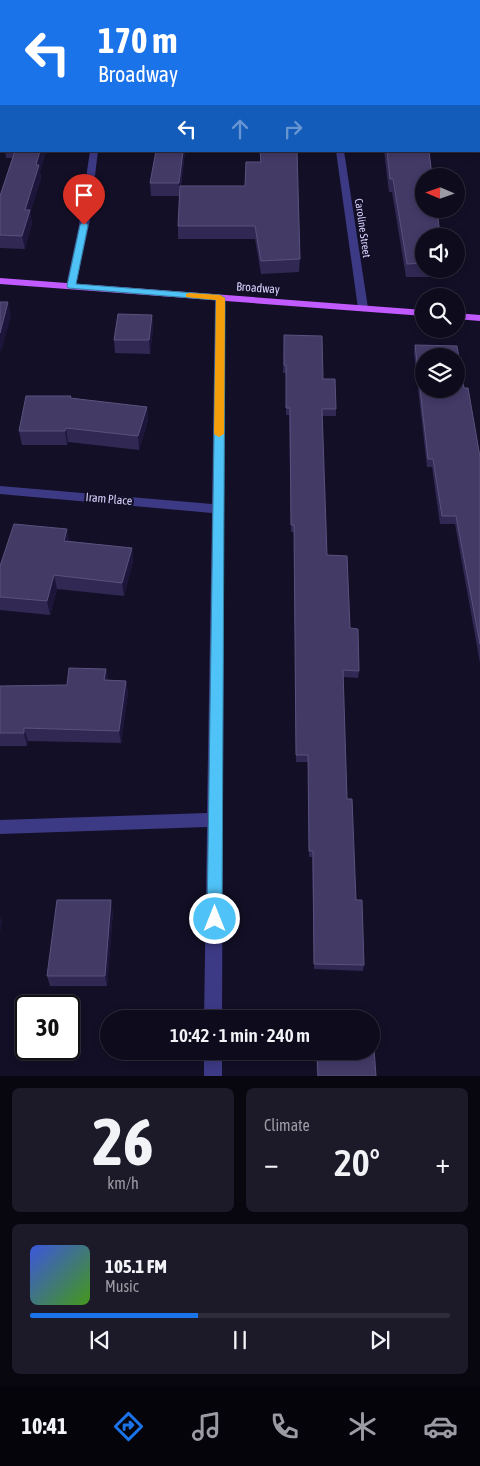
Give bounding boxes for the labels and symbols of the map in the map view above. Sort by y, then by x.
north arrow [415,168,465,218]
pin [63,174,105,225]
street label: Caroline Street [353,198,373,258]
street label: Broadway [236,279,280,297]
street label: Iram Place [85,490,133,508]
position arrow [188,892,240,944]
speed limit sign: 30 [15,995,80,1060]

